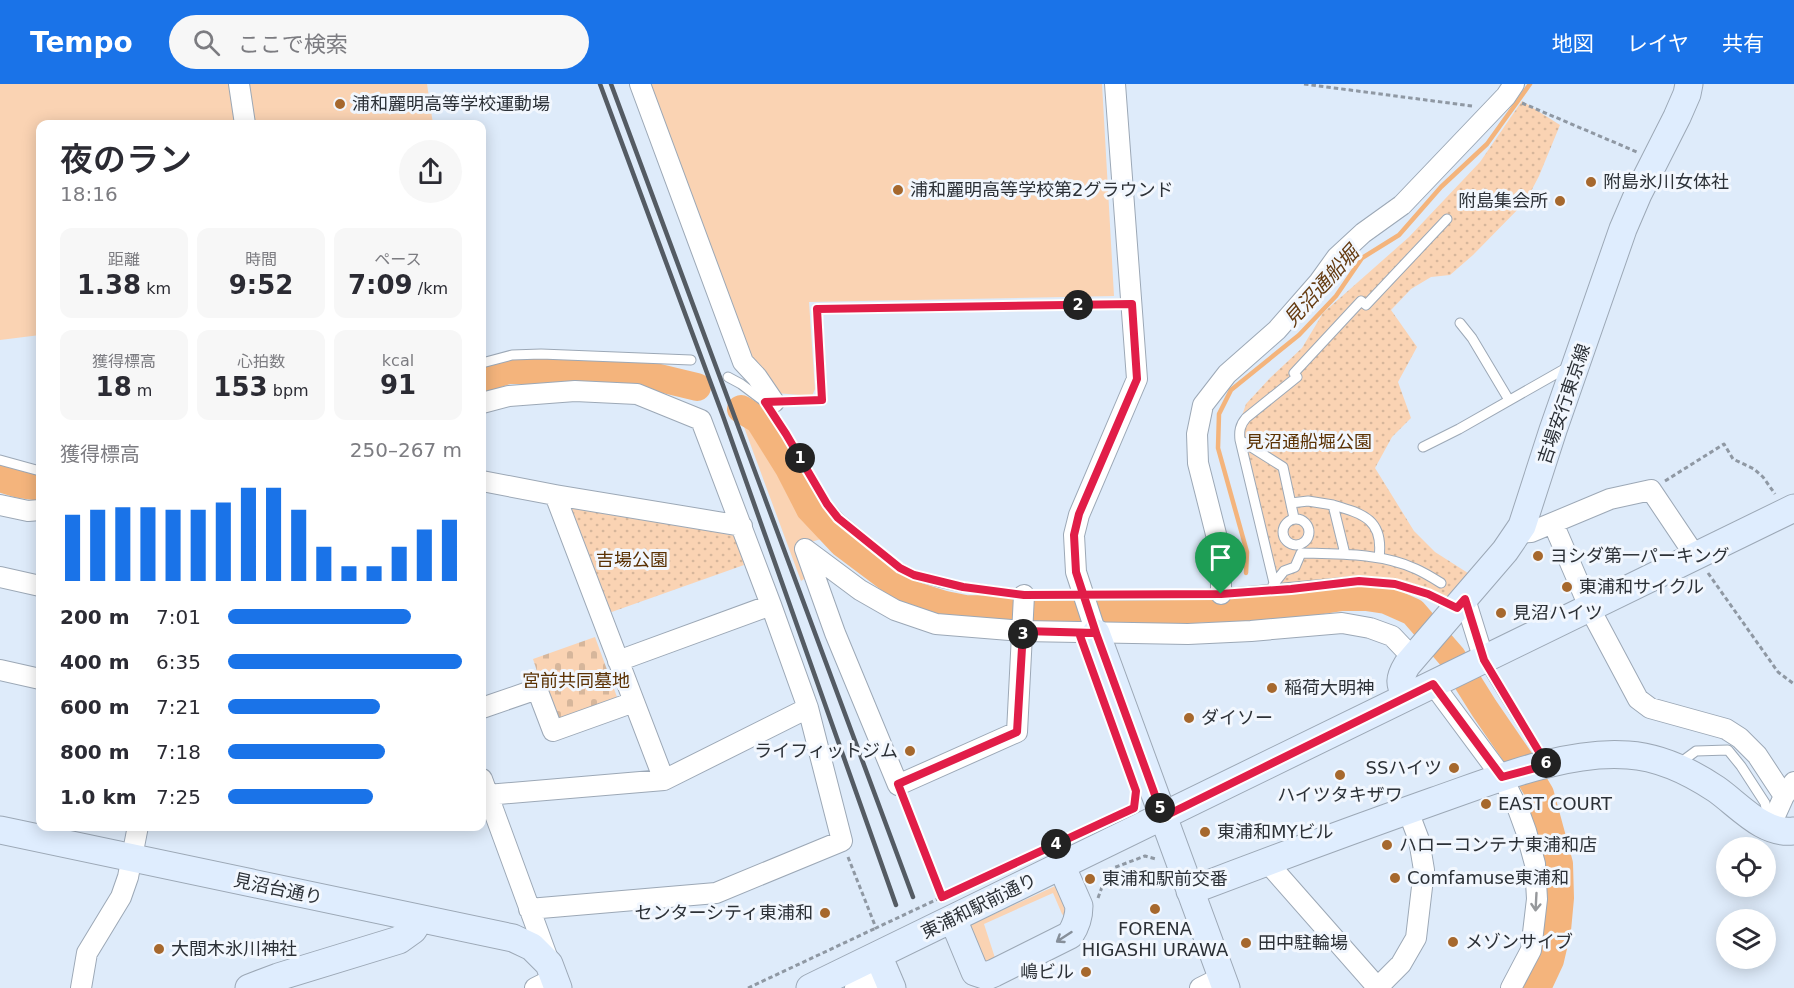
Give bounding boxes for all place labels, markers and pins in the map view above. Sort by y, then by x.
place label: 浦和麗明高等学校運動場 [352,93,550,114]
marker: 浦和麗明高等学校運動場 [333,97,347,111]
place label: 附島氷川女体社 [1603,171,1729,192]
marker: 附島氷川女体社 [1584,175,1598,189]
place label: 浦和麗明高等学校第2グラウンド [910,179,1173,200]
marker: 浦和麗明高等学校第2グラウンド [891,183,905,197]
place label: 附島集会所 [1458,190,1548,211]
marker: 附島集会所 [1553,194,1567,208]
pin: 2 [1063,290,1093,320]
pin: 1 [785,443,815,473]
pin [1195,532,1246,594]
place label: ヨシダ第一パーキング [1550,545,1729,566]
marker: ヨシダ第一パーキング [1531,549,1545,563]
place label: 東浦和サイクル [1579,576,1704,597]
marker: 東浦和サイクル [1560,580,1574,594]
place label: 見沼ハイツ [1513,602,1603,623]
marker: 見沼ハイツ [1494,606,1508,620]
pin: 3 [1008,619,1038,649]
place label: 稲荷大明神 [1284,677,1374,698]
marker: 稲荷大明神 [1265,681,1279,695]
place label: ダイソー [1201,707,1273,728]
marker: ダイソー [1182,711,1196,725]
place label: ライフィットジム [754,740,898,761]
marker: ライフィットジム [903,744,917,758]
pin: 6 [1531,748,1561,778]
place label: SSハイツ [1366,757,1442,778]
marker: SSハイツ [1447,761,1461,775]
marker: ハイツタキザワ [1333,768,1347,782]
place label: ハイツタキザワ [1277,784,1403,805]
pin: 5 [1145,793,1175,823]
place label: EAST COURT [1498,793,1613,814]
marker: EAST COURT [1479,797,1493,811]
place label: 東浦和MYビル [1217,821,1334,842]
marker: 東浦和MYビル [1198,825,1212,839]
pin: 4 [1041,829,1071,859]
place label: ハローコンテナ東浦和店 [1399,834,1597,855]
marker: ハローコンテナ東浦和店 [1380,838,1394,852]
place label: Comfamuse東浦和 [1407,867,1569,888]
place label: 東浦和駅前交番 [1102,868,1228,889]
marker: Comfamuse東浦和 [1388,871,1402,885]
marker: 東浦和駅前交番 [1083,872,1097,886]
place label: センターシティ東浦和 [634,902,813,923]
marker: FORENA HIGASHI URAWA [1148,902,1162,916]
marker: センターシティ東浦和 [818,906,832,920]
place label: FORENA HIGASHI URAWA [1082,918,1229,960]
place label: メゾンサイブ [1465,931,1573,952]
place label: 田中駐輪場 [1258,932,1348,953]
marker: メゾンサイブ [1446,935,1460,949]
marker: 田中駐輪場 [1239,936,1253,950]
place label: 大間木氷川神社 [171,938,297,959]
marker: 大間木氷川神社 [152,942,166,956]
place label: 嶋ビル [1020,961,1074,982]
marker: 嶋ビル [1079,965,1093,979]

